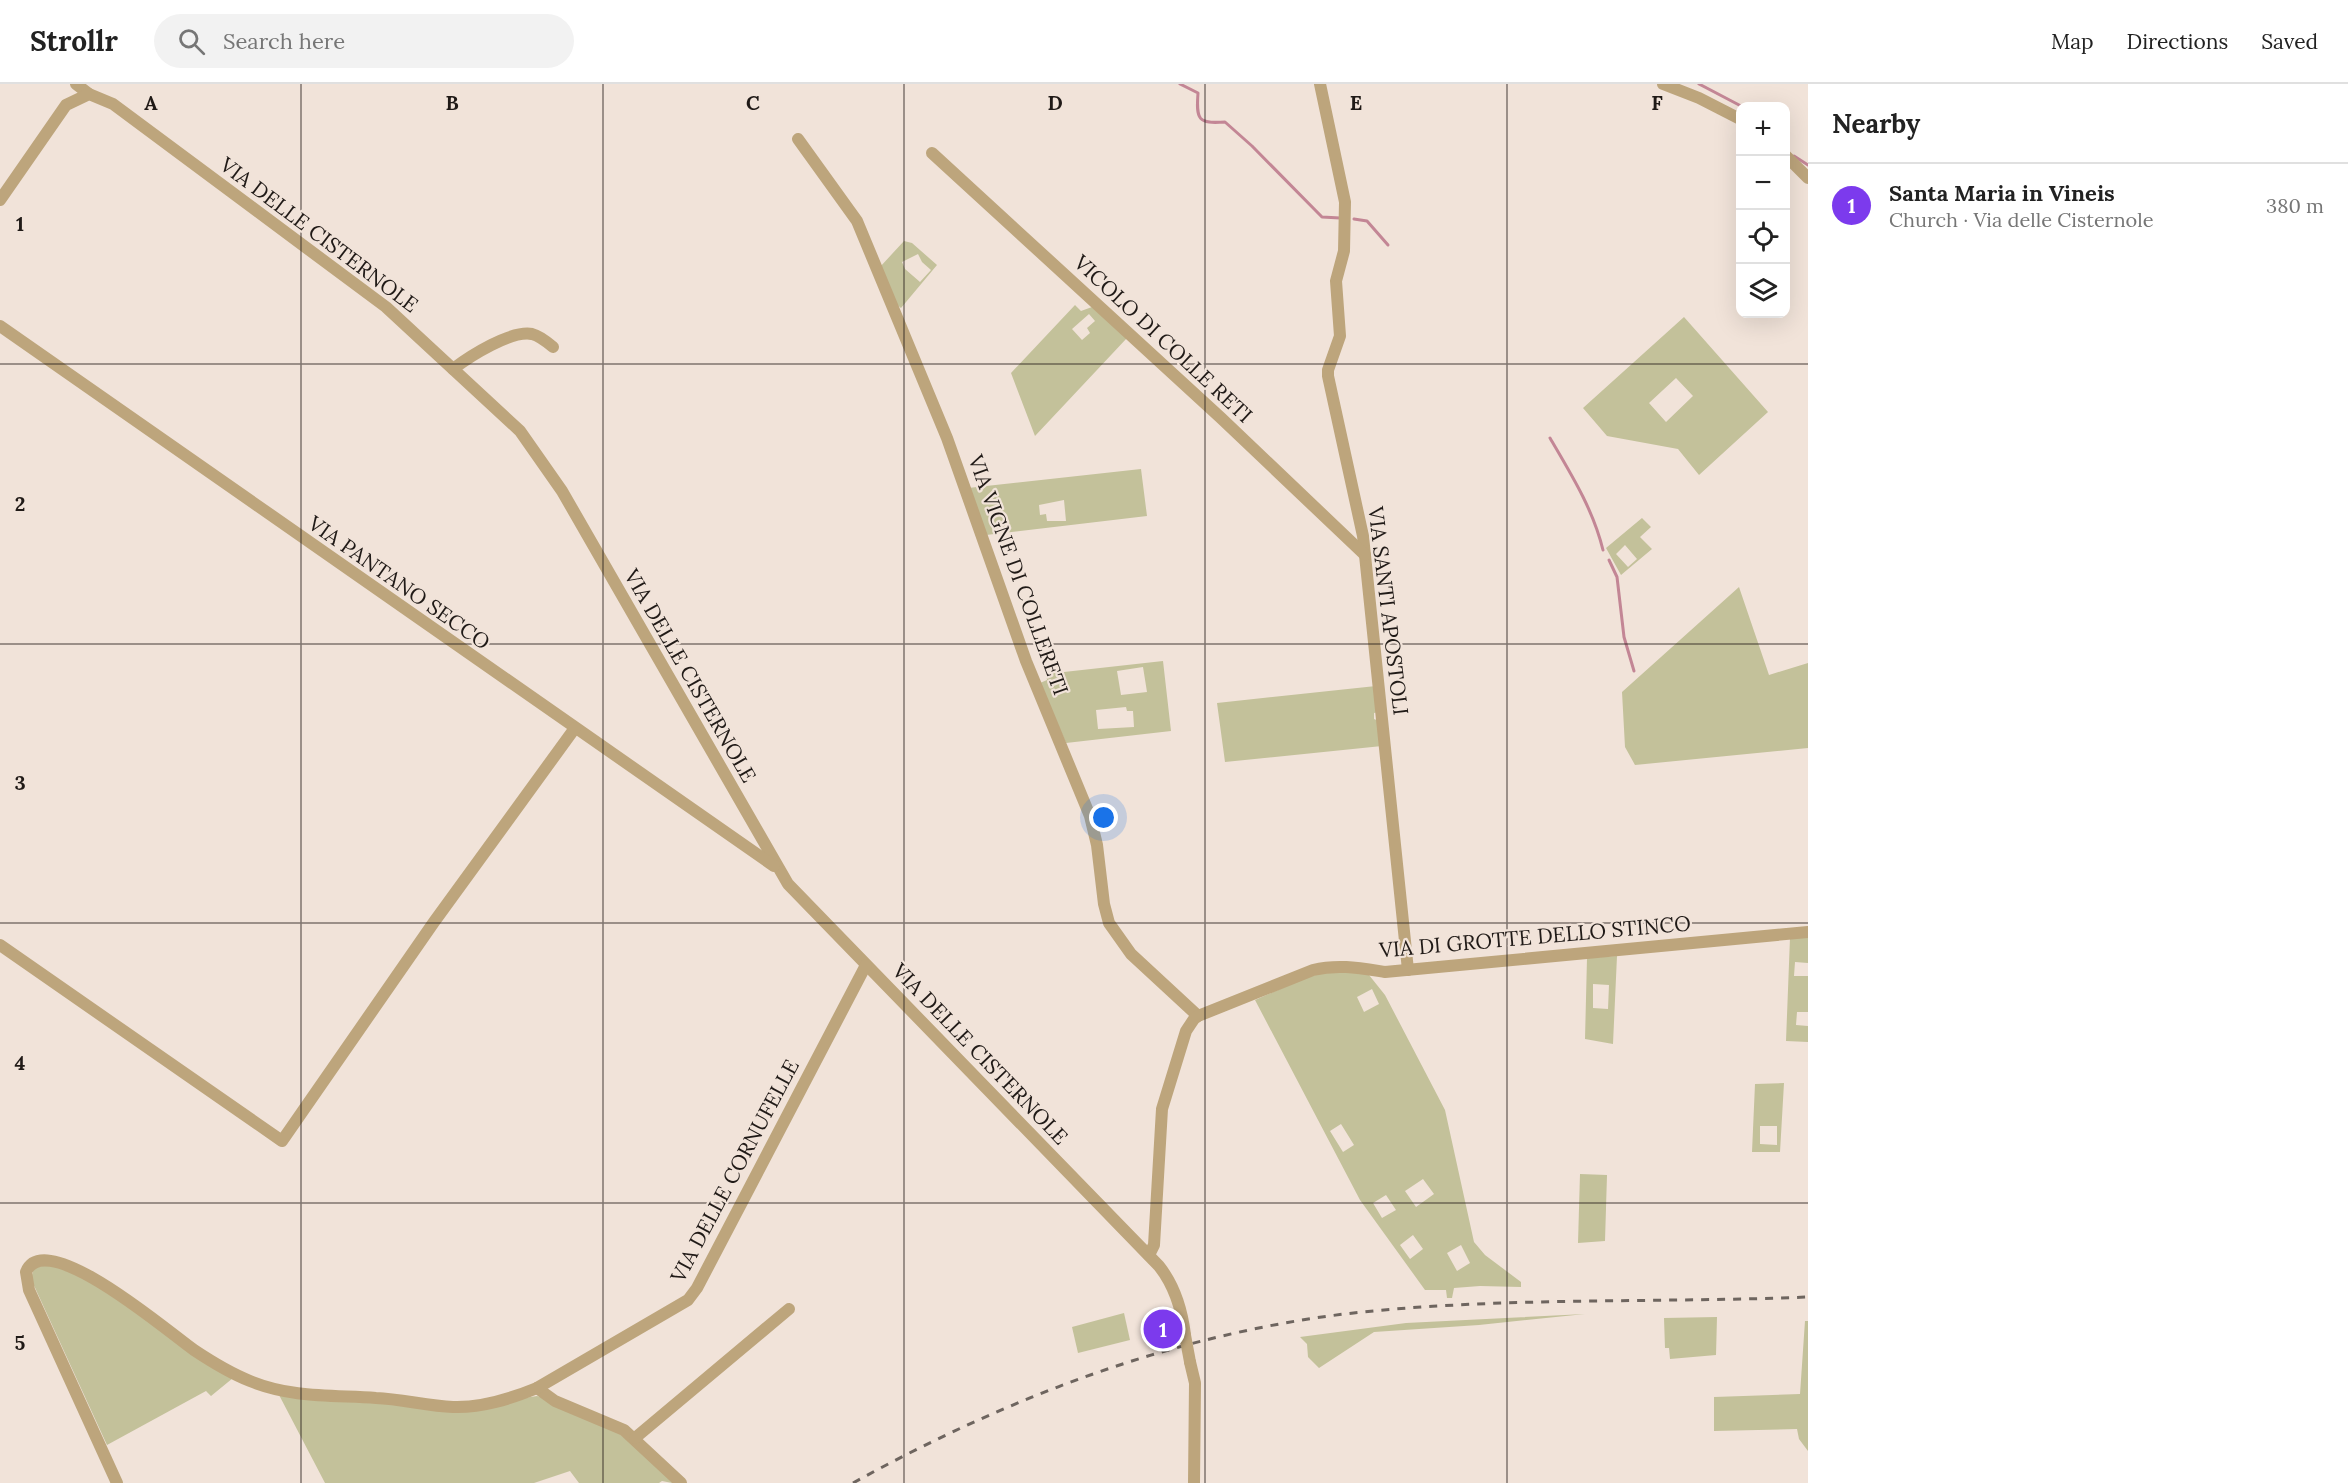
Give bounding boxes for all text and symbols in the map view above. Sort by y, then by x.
search box [154,14,574,68]
text: Strollr [30,23,118,59]
icon: search [175,25,208,58]
text: Search here [223,27,345,55]
text: Map [2051,28,2094,55]
text: Directions [2127,28,2228,55]
text: Saved [2261,28,2318,55]
text: A [144,90,158,115]
text: B [445,90,459,115]
text: C [746,90,760,115]
text: D [1047,90,1063,115]
text: E [1350,90,1362,115]
text: F [1651,90,1663,115]
map controls [1736,102,1790,318]
button: + [1736,102,1790,156]
text: Nearby [1832,107,1920,140]
street label: VIA DELLE CISTERNOLE [214,150,424,318]
button: − [1736,156,1790,210]
text: Santa Maria in Vineis [1889,179,2115,207]
text: 1 [1847,193,1856,218]
text: 380 m [2266,193,2324,218]
text: Church · Via delle Cisternole [1889,207,2154,232]
button: locate [1736,210,1790,264]
text: 1 [16,211,24,236]
street label: VICOLO DI COLLE RETI [1068,248,1258,428]
button: layers [1736,264,1790,318]
street label: VIA VIGNE DI COLLERETI [962,450,1075,699]
text: 2 [15,491,25,516]
street label: VIA SANTI APOSTOLI [1362,504,1415,717]
street label: VIA PANTANO SECCO [302,509,495,656]
street label: VIA DELLE CISTERNOLE [618,563,763,787]
text: 3 [14,770,26,795]
your location [1089,803,1118,832]
street label: VIA DI GROTTE DELLO STINCO [1377,909,1692,964]
street label: VIA DELLE CISTERNOLE [886,957,1074,1150]
text: 4 [15,1050,26,1075]
street label: VIA DELLE CORNUFELLE [664,1055,805,1288]
pin: 1 [1144,1306,1182,1352]
text: 5 [15,1330,26,1355]

